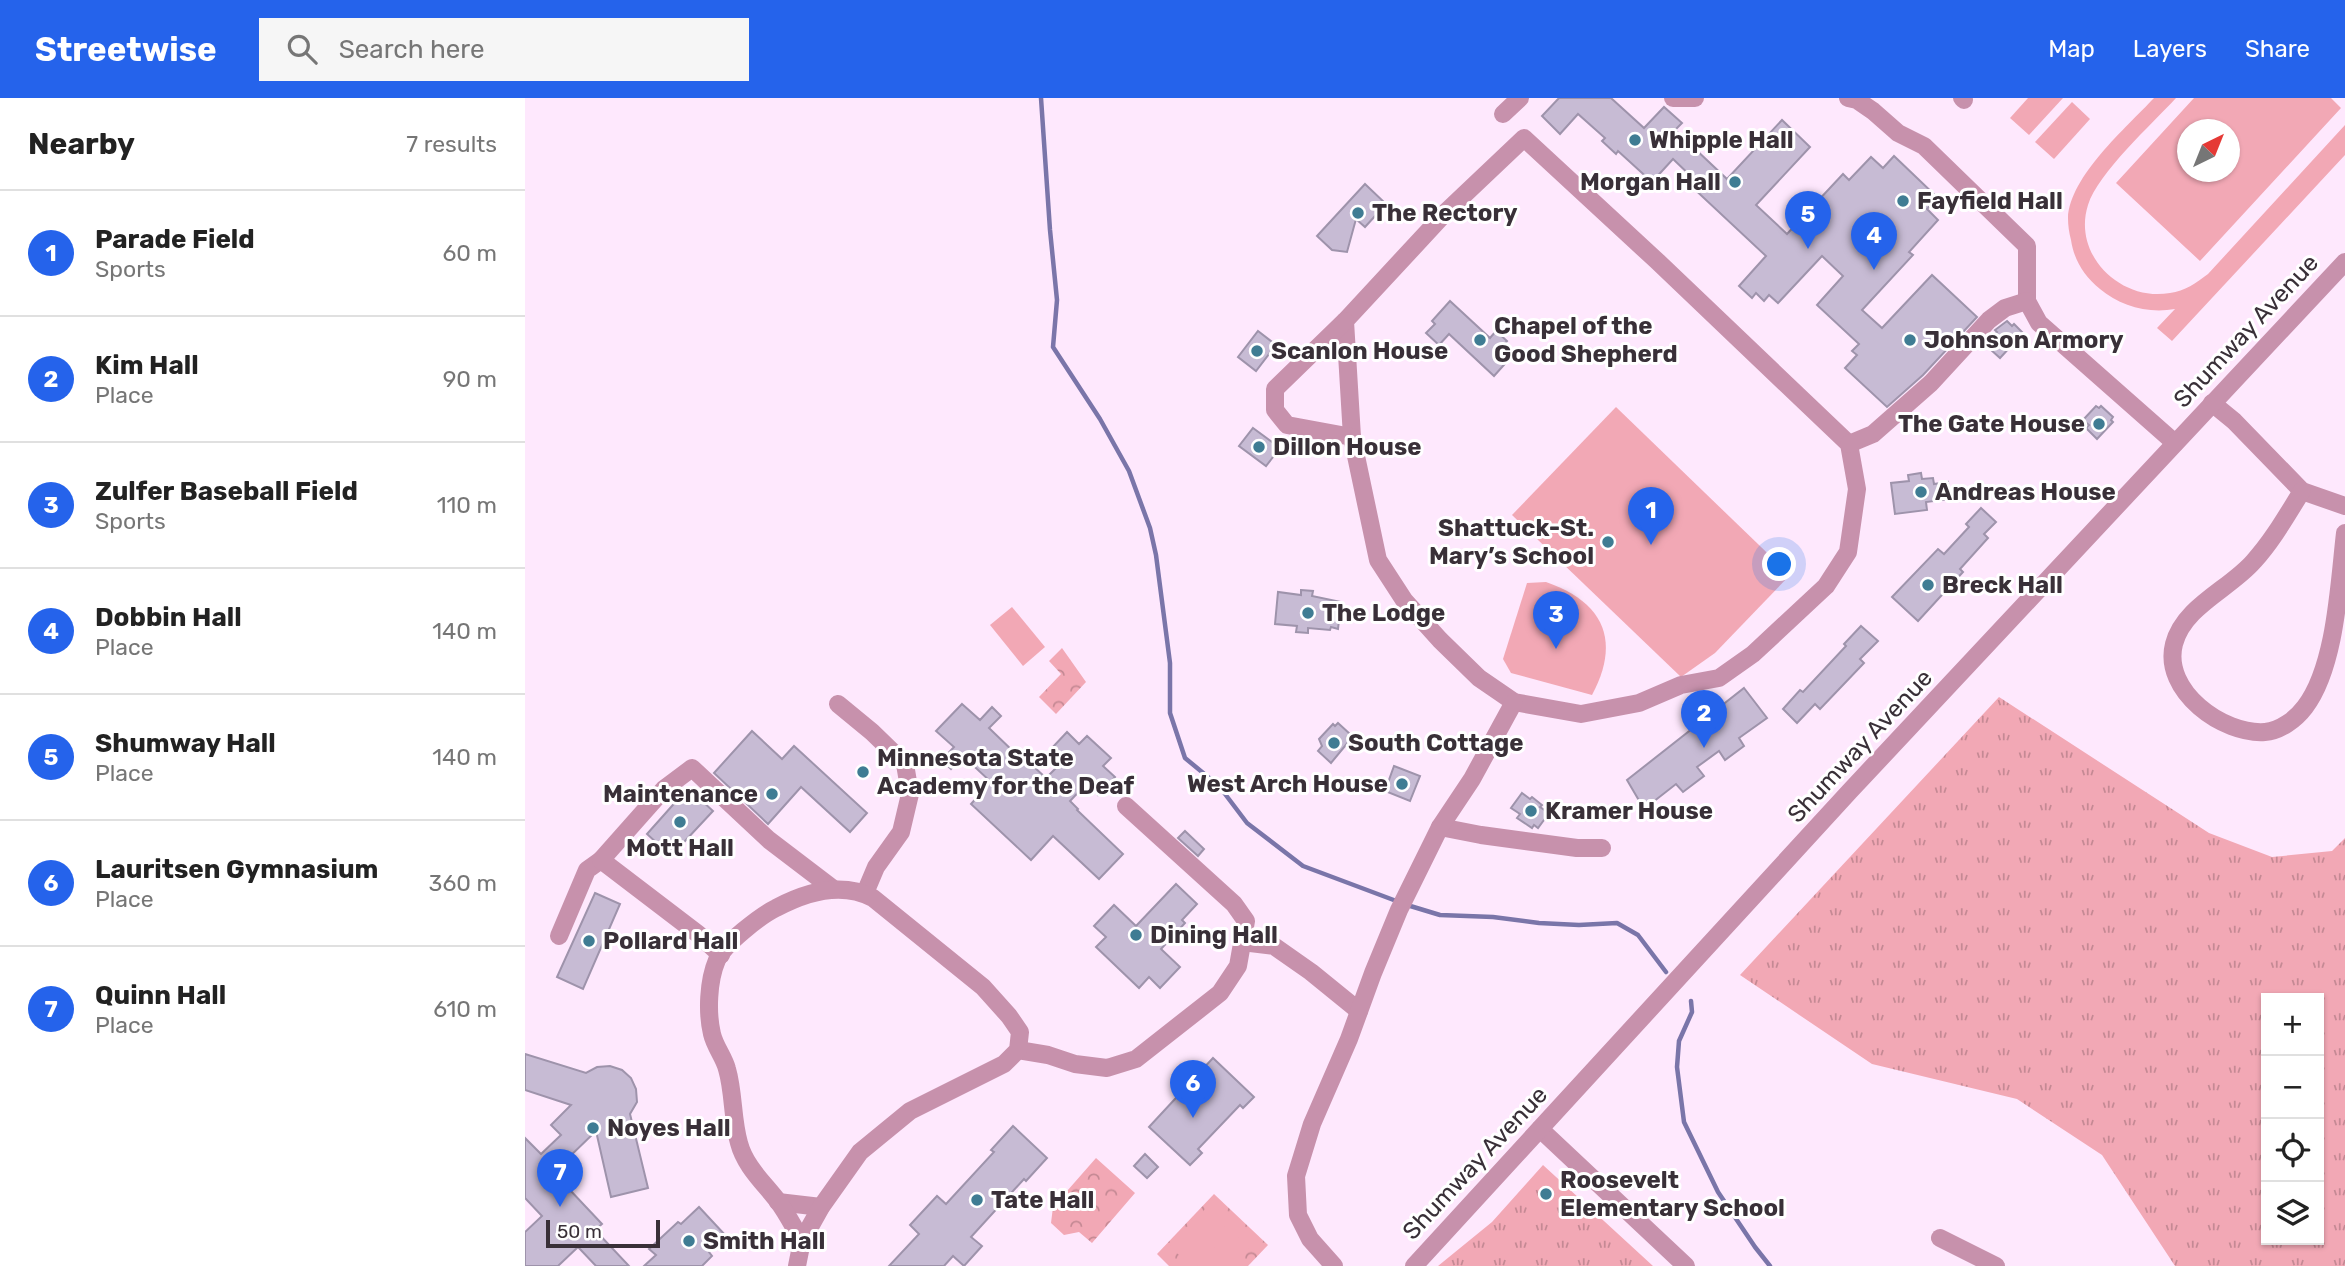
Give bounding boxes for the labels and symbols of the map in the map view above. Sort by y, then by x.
north arrow [2177,119,2240,182]
place label: Whipple Hall [1649,126,1794,154]
marker: Whipple Hall [1627,132,1643,148]
place label: Morgan Hall [1580,168,1721,196]
marker: Morgan Hall [1727,174,1743,190]
place label: Fayfield Hall [1917,187,2063,215]
pin: 5 [1785,191,1831,249]
marker: Fayfield Hall [1895,193,1911,209]
place label: The Rectory [1372,199,1518,227]
marker: The Rectory [1350,205,1366,221]
pin: 4 [1851,212,1897,270]
street label: Shumway Avenue [2168,249,2324,413]
place label: Chapel of the Good Shepherd [1494,312,1678,368]
place label: Johnson Armory [1924,326,2124,354]
marker: Chapel of the Good Shepherd [1472,332,1488,348]
marker: Johnson Armory [1902,332,1918,348]
place label: Scanlon House [1271,337,1448,365]
marker: Scanlon House [1249,343,1265,359]
place label: The Gate House [1898,410,2085,438]
marker: The Gate House [2091,416,2107,432]
place label: Dillon House [1273,433,1421,461]
marker: Dillon House [1251,439,1267,455]
place label: Andreas House [1935,478,2116,506]
marker: Andreas House [1913,484,1929,500]
pin: 1 [1628,487,1674,545]
place label: Shattuck-St. Mary’s School [1429,514,1594,570]
marker: Shattuck-St. Mary’s School [1600,534,1616,550]
your location [1762,547,1796,581]
place label: Breck Hall [1942,571,2063,599]
marker: Breck Hall [1920,577,1936,593]
pin: 3 [1533,591,1579,649]
place label: The Lodge [1322,599,1445,627]
marker: The Lodge [1300,605,1316,621]
street label: Shumway Avenue [1782,664,1938,828]
pin: 2 [1681,690,1727,748]
place label: South Cottage [1348,729,1523,757]
marker: South Cottage [1326,735,1342,751]
place label: Minnesota State Academy for the Deaf [877,744,1135,800]
marker: Minnesota State Academy for the Deaf [855,764,871,780]
place label: West Arch House [1187,770,1388,798]
marker: West Arch House [1394,776,1410,792]
place label: Maintenance [603,780,758,808]
marker: Maintenance [764,786,780,802]
place label: Kramer House [1545,797,1713,825]
marker: Kramer House [1523,803,1539,819]
marker: Mott Hall [672,814,688,830]
place label: Mott Hall [626,834,734,862]
place label: Dining Hall [1150,921,1278,949]
place label: Pollard Hall [603,927,738,955]
marker: Dining Hall [1128,927,1144,943]
marker: Pollard Hall [581,933,597,949]
pin: 6 [1170,1060,1216,1118]
street label: Shumway Avenue [1397,1081,1553,1245]
place label: Noyes Hall [607,1114,731,1142]
marker: Noyes Hall [585,1120,601,1136]
pin: 7 [537,1149,583,1207]
place label: Roosevelt Elementary School [1560,1166,1785,1222]
place label: Tate Hall [991,1186,1094,1214]
marker: Roosevelt Elementary School [1538,1186,1554,1202]
marker: Tate Hall [969,1192,985,1208]
scale bar [546,1217,660,1249]
place label: Smith Hall [703,1227,825,1255]
marker: Smith Hall [681,1233,697,1249]

